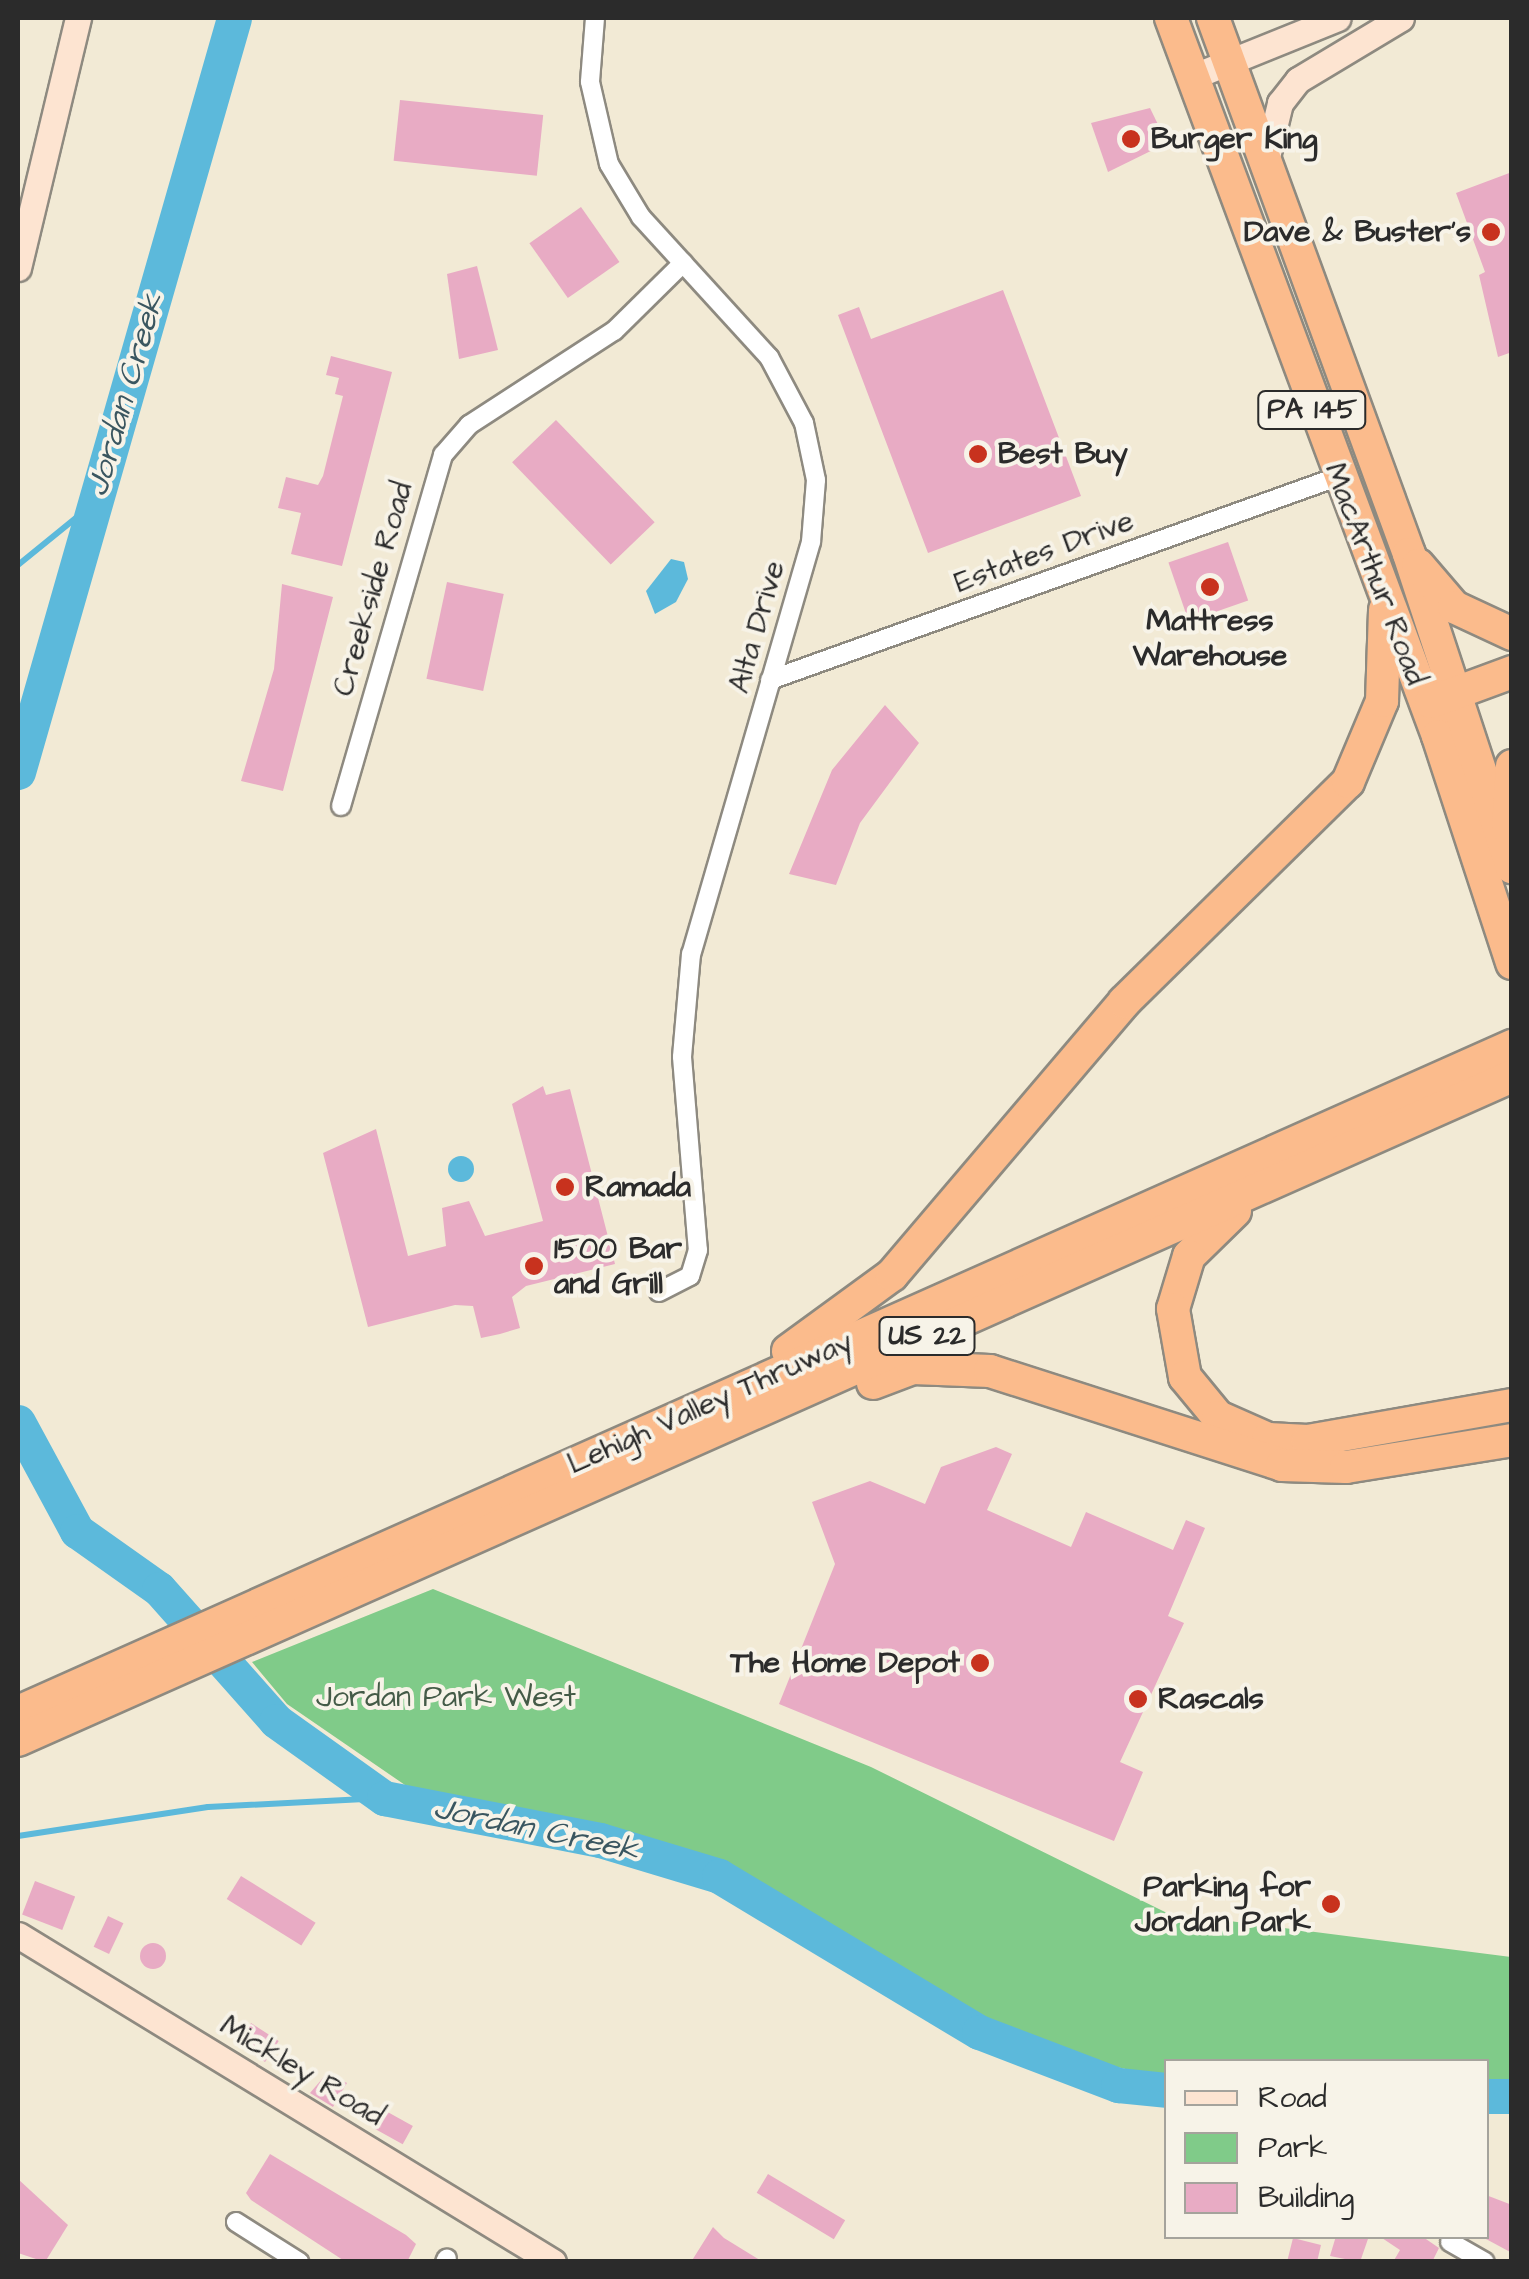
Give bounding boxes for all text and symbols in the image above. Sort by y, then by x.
place label: Burger King [1151,121,1318,157]
marker: Burger King [1120,128,1142,150]
place label: Dave & Buster's [1244,214,1471,250]
marker: Dave & Buster's [1480,221,1502,243]
water label: Jordan Creek [79,289,173,501]
road number: PA 145 [1257,387,1367,433]
place label: Best Buy [998,436,1128,472]
marker: Best Buy [967,443,989,465]
street label: MacArthur Road [1316,458,1434,690]
street label: Creekside Road [325,478,421,700]
street label: Estates Drive [950,503,1138,601]
street label: Alta Drive [721,557,793,697]
marker: Mattress Warehouse [1199,576,1221,598]
place label: Mattress Warehouse [1133,603,1287,674]
place label: Ramada [585,1169,691,1205]
marker: Ramada [554,1176,576,1198]
place label: 1500 Bar and Grill [554,1231,682,1302]
marker: 1500 Bar and Grill [523,1255,545,1277]
road number: US 22 [877,1313,977,1359]
street label: Lehigh Valley Thruway [562,1324,858,1482]
place label: The Home Depot [730,1645,960,1681]
marker: The Home Depot [969,1652,991,1674]
park label: Jordan Park West [316,1679,576,1715]
place label: Rascals [1158,1681,1264,1717]
marker: Rascals [1127,1688,1149,1710]
water label: Jordan Creek [430,1790,642,1870]
place label: Parking for Jordan Park [1135,1869,1311,1940]
marker: Parking for Jordan Park [1320,1893,1342,1915]
street label: Mickley Road [213,2008,391,2134]
legend [1164,2059,1489,2239]
text: Road [1258,2077,1327,2119]
text: Park [1258,2127,1327,2169]
text: Building [1258,2177,1354,2219]

